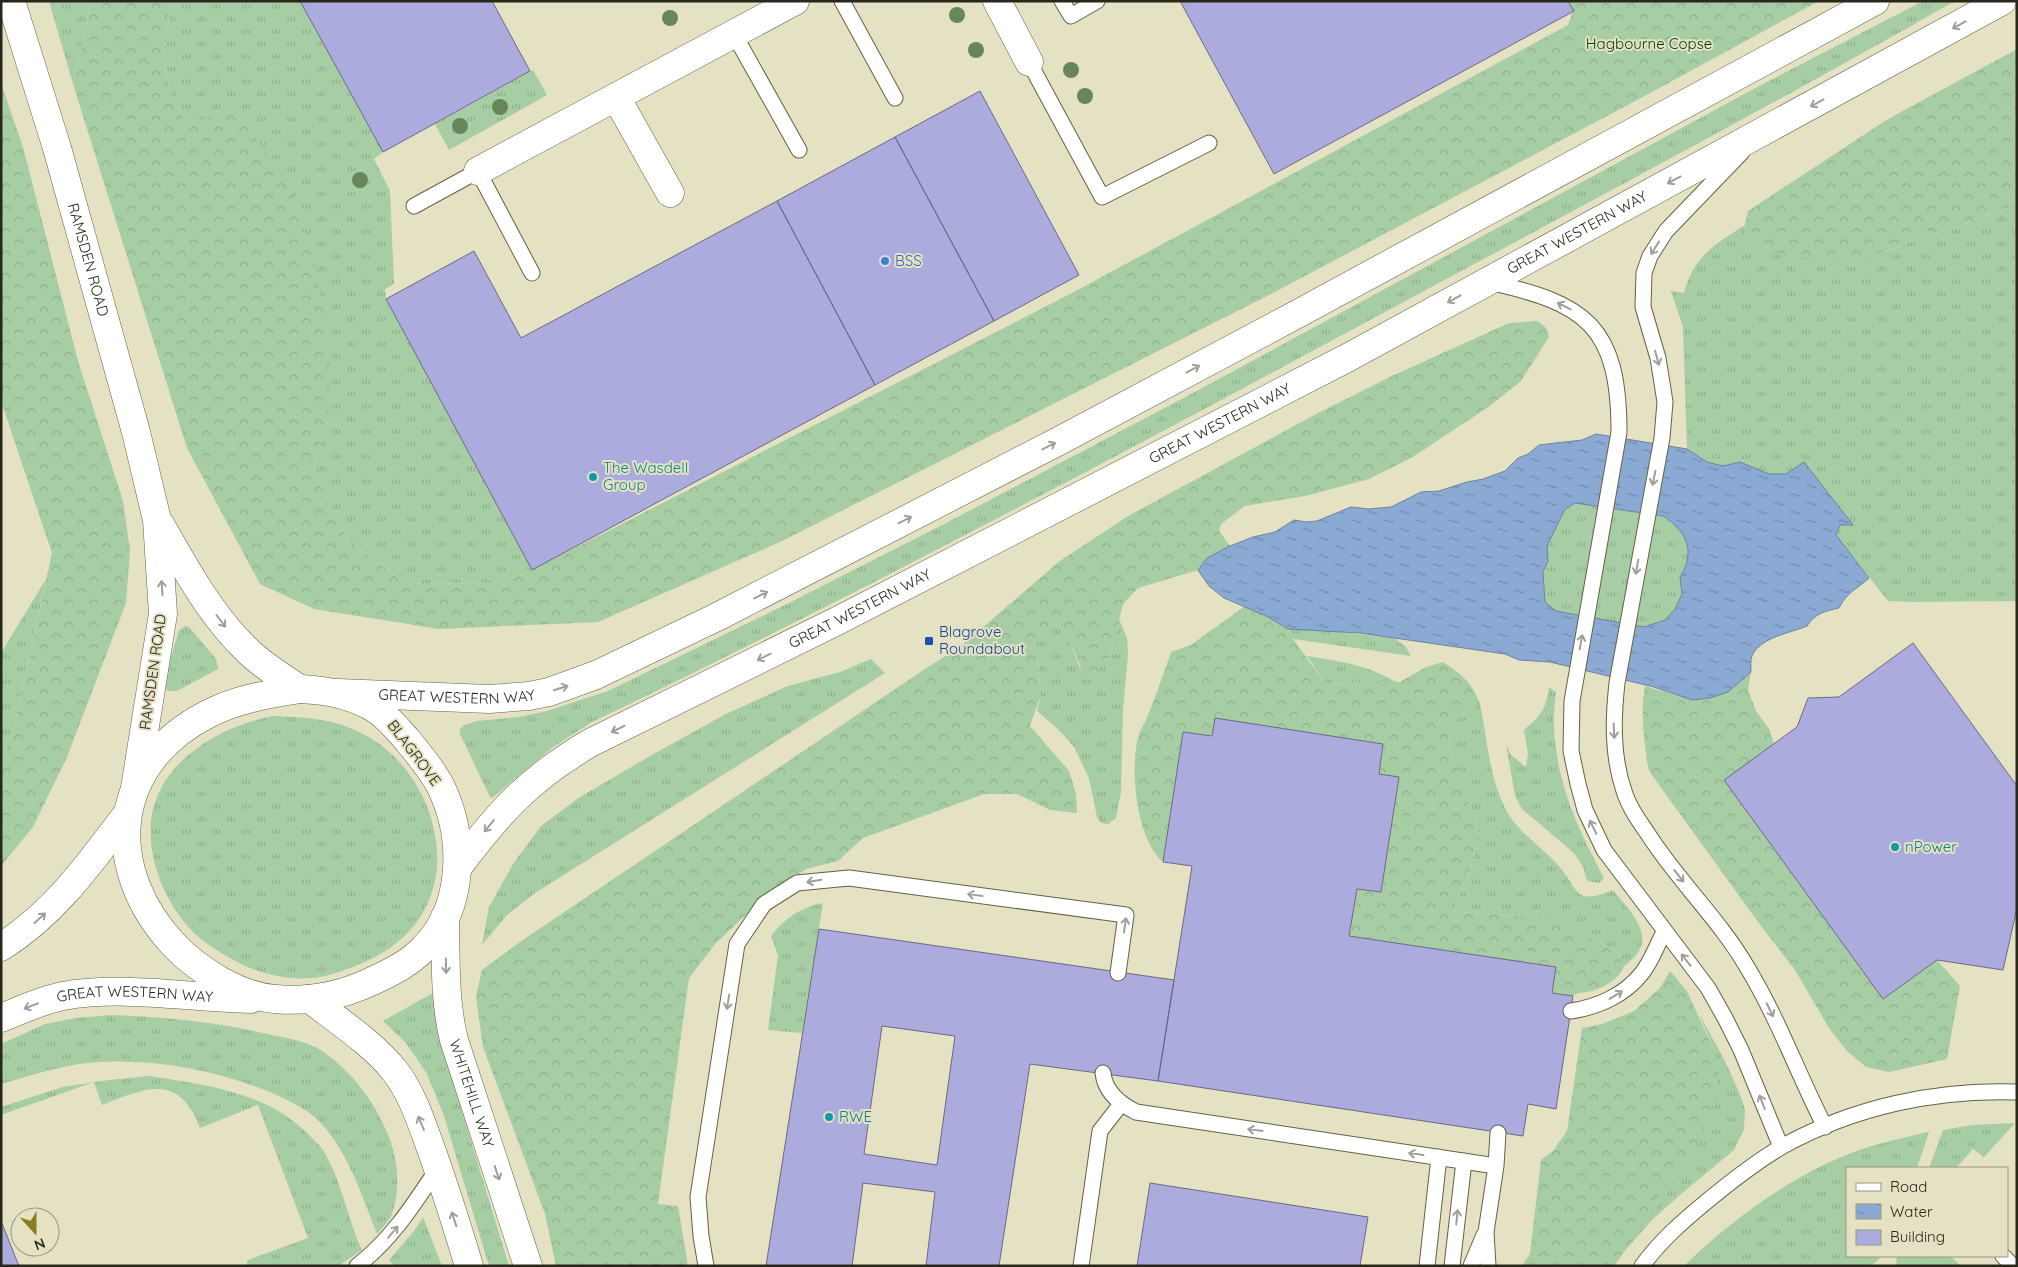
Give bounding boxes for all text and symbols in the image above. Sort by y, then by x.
one-way arrow [1952,20,1967,30]
park label: Hagbourne Copse [1586,34,1712,53]
one-way arrow [1809,98,1824,108]
one-way arrow [1666,175,1681,185]
street label: GREAT WESTERN WAY [1503,186,1651,278]
street label: RAMSDEN ROAD [64,201,113,319]
one-way arrow [1650,241,1660,255]
place label: BSS [895,251,922,270]
marker: BSS [879,255,891,267]
one-way arrow [1447,295,1462,304]
one-way arrow [1557,301,1572,310]
one-way arrow [1653,349,1662,365]
one-way arrow [1185,364,1200,374]
street label: GREAT WESTERN WAY [1146,378,1294,467]
one-way arrow [1041,441,1056,450]
place label: The Wasdell Group [603,458,688,494]
one-way arrow [1649,470,1659,486]
marker: The Wasdell Group [587,471,599,483]
one-way arrow [897,515,912,524]
one-way arrow [1632,559,1642,575]
street label: GREAT WESTERN WAY [785,564,934,652]
one-way arrow [157,581,166,597]
one-way arrow [753,590,768,600]
street label: RAMSDEN ROAD [135,613,170,731]
one-way arrow [215,614,226,627]
place label: Blagrove Roundabout [939,622,1025,658]
marker: Blagrove Roundabout [923,635,935,647]
one-way arrow [1577,635,1587,651]
one-way arrow [757,653,772,662]
one-way arrow [553,683,569,693]
street label: GREAT WESTERN WAY [378,685,537,708]
street label: BLAGROVE [383,716,445,789]
one-way arrow [1609,723,1618,739]
one-way arrow [611,725,626,734]
one-way arrow [484,819,495,832]
one-way arrow [1588,820,1597,835]
place label: nPower [1905,837,1957,856]
marker: nPower [1889,841,1901,853]
one-way arrow [1674,869,1684,883]
one-way arrow [806,876,822,886]
one-way arrow [967,890,983,900]
one-way arrow [34,912,47,924]
one-way arrow [1120,917,1130,933]
one-way arrow [1681,954,1692,967]
one-way arrow [441,958,451,974]
street label: GREAT WESTERN WAY [55,982,215,1006]
one-way arrow [1609,989,1623,999]
one-way arrow [723,993,733,1009]
one-way arrow [24,1002,39,1011]
one-way arrow [1766,1002,1775,1017]
street label: WHITEHILL WAY [445,1037,499,1151]
one-way arrow [1757,1095,1766,1111]
place label: RWE [839,1107,872,1126]
marker: RWE [823,1111,835,1123]
one-way arrow [416,1116,426,1131]
one-way arrow [1247,1125,1263,1135]
one-way arrow [1408,1148,1424,1158]
one-way arrow [493,1165,502,1181]
legend [1846,1167,2008,1257]
text: Road [1890,1177,1927,1196]
text: Water [1890,1202,1933,1221]
north arrow [10,1207,60,1257]
one-way arrow [1453,1210,1462,1226]
one-way arrow [449,1212,459,1228]
one-way arrow [387,1226,398,1239]
text: Building [1890,1227,1945,1246]
text: N [32,1234,48,1254]

